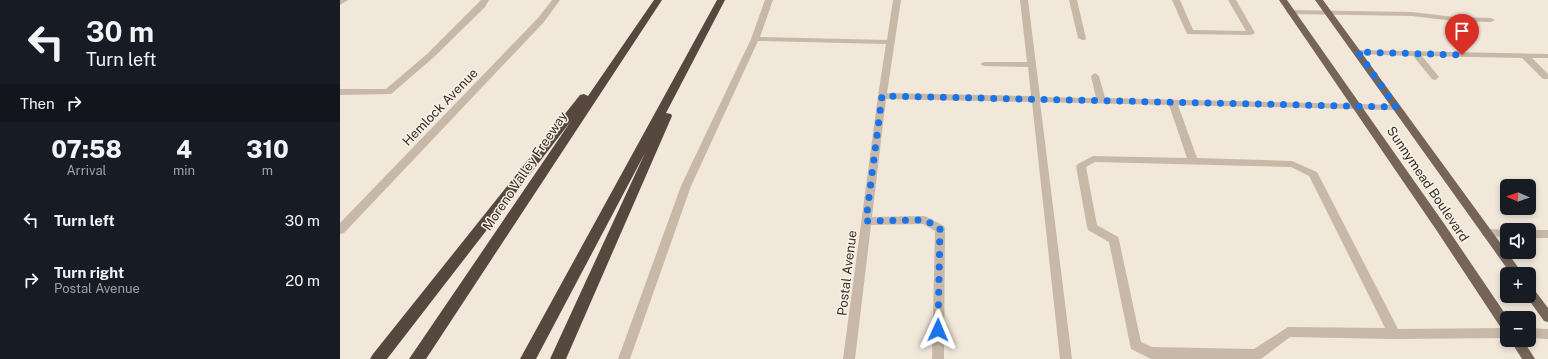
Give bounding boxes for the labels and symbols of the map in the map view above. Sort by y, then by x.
pin [1445,14,1479,55]
street label: Hemlock Avenue [399,65,481,149]
street label: Moreno Valley Freeway [480,109,570,233]
street label: Sunnymead Boulevard [1384,124,1472,244]
north arrow [1500,179,1536,215]
street label: Postal Avenue [834,229,860,317]
position arrow [917,309,959,351]

